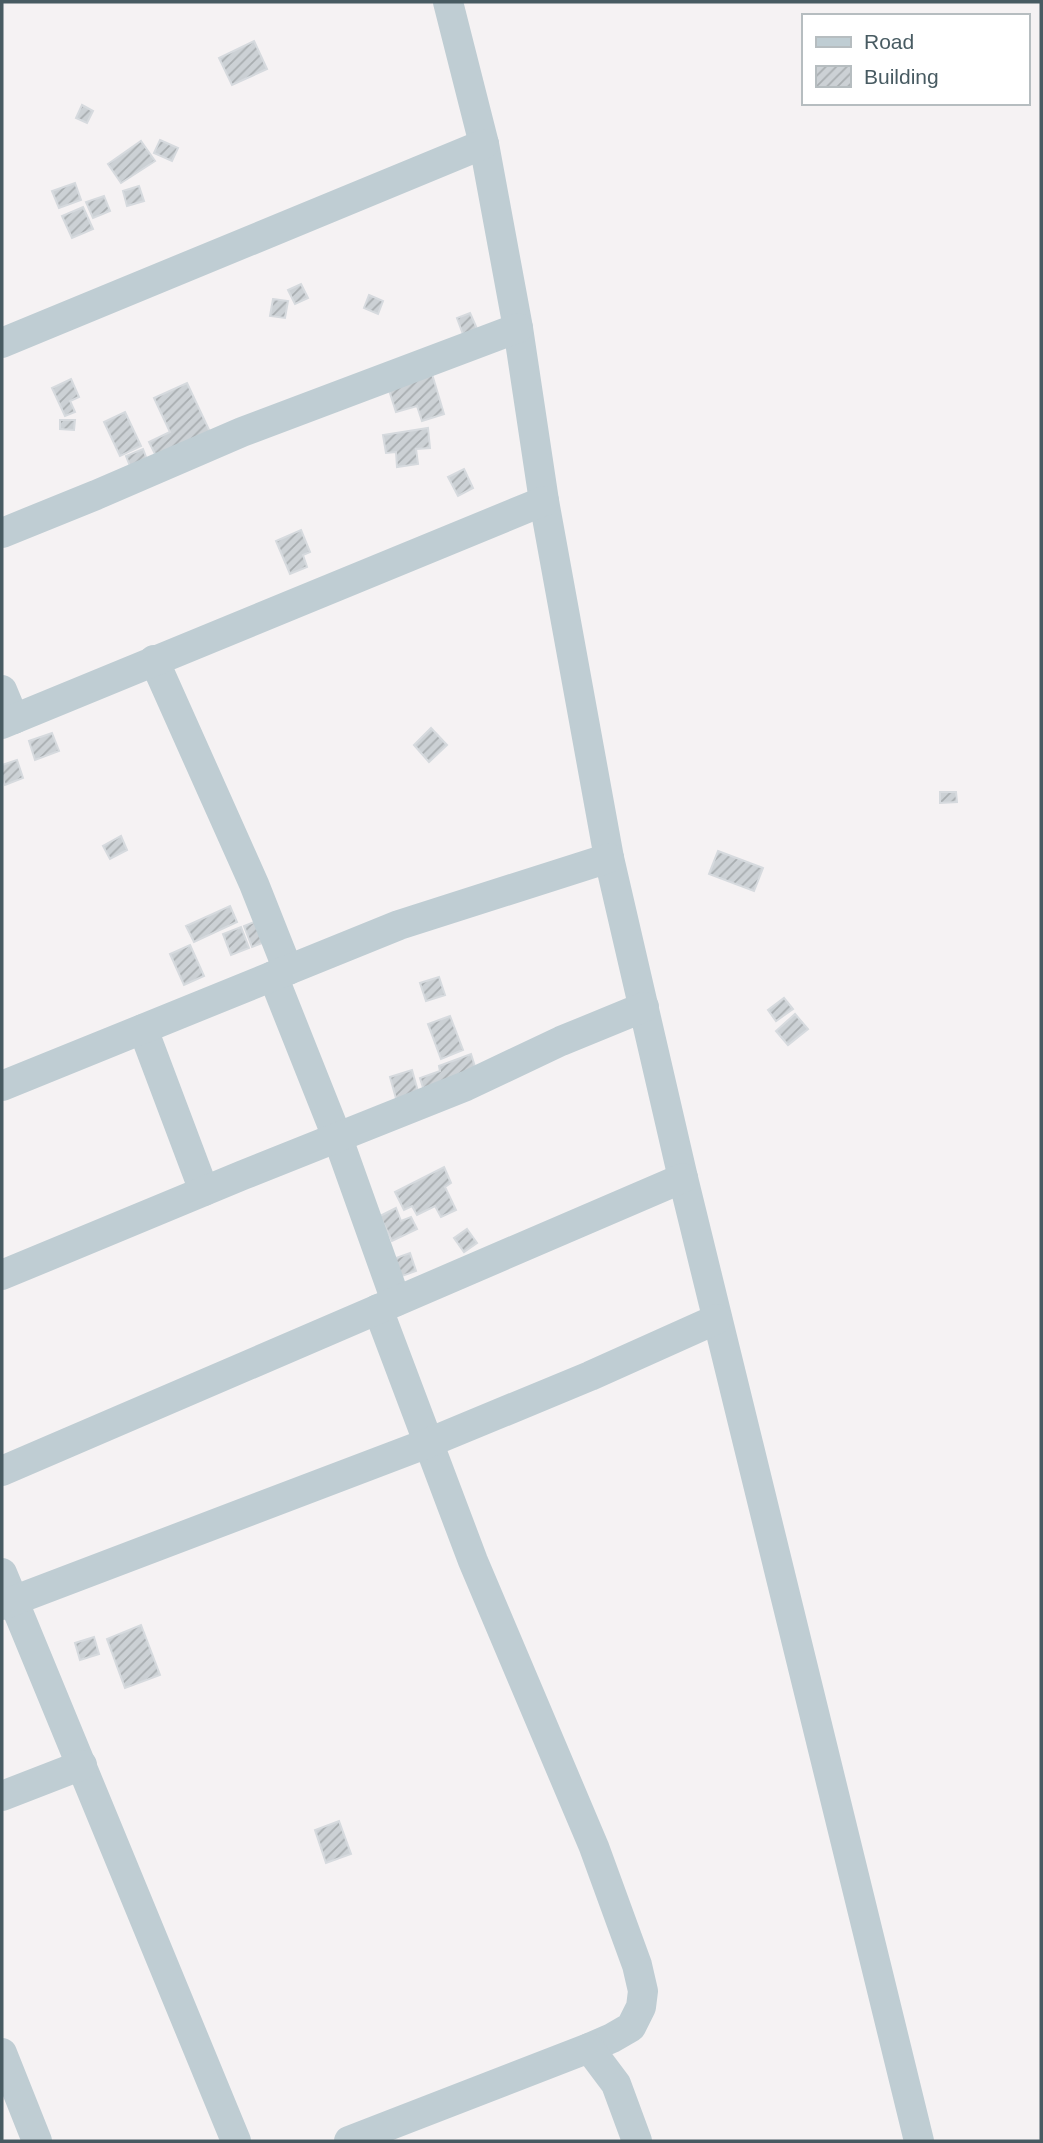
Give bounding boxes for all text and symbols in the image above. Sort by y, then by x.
legend [802,14,1029,105]
text: Road [864,30,914,53]
text: Building [864,65,939,88]

